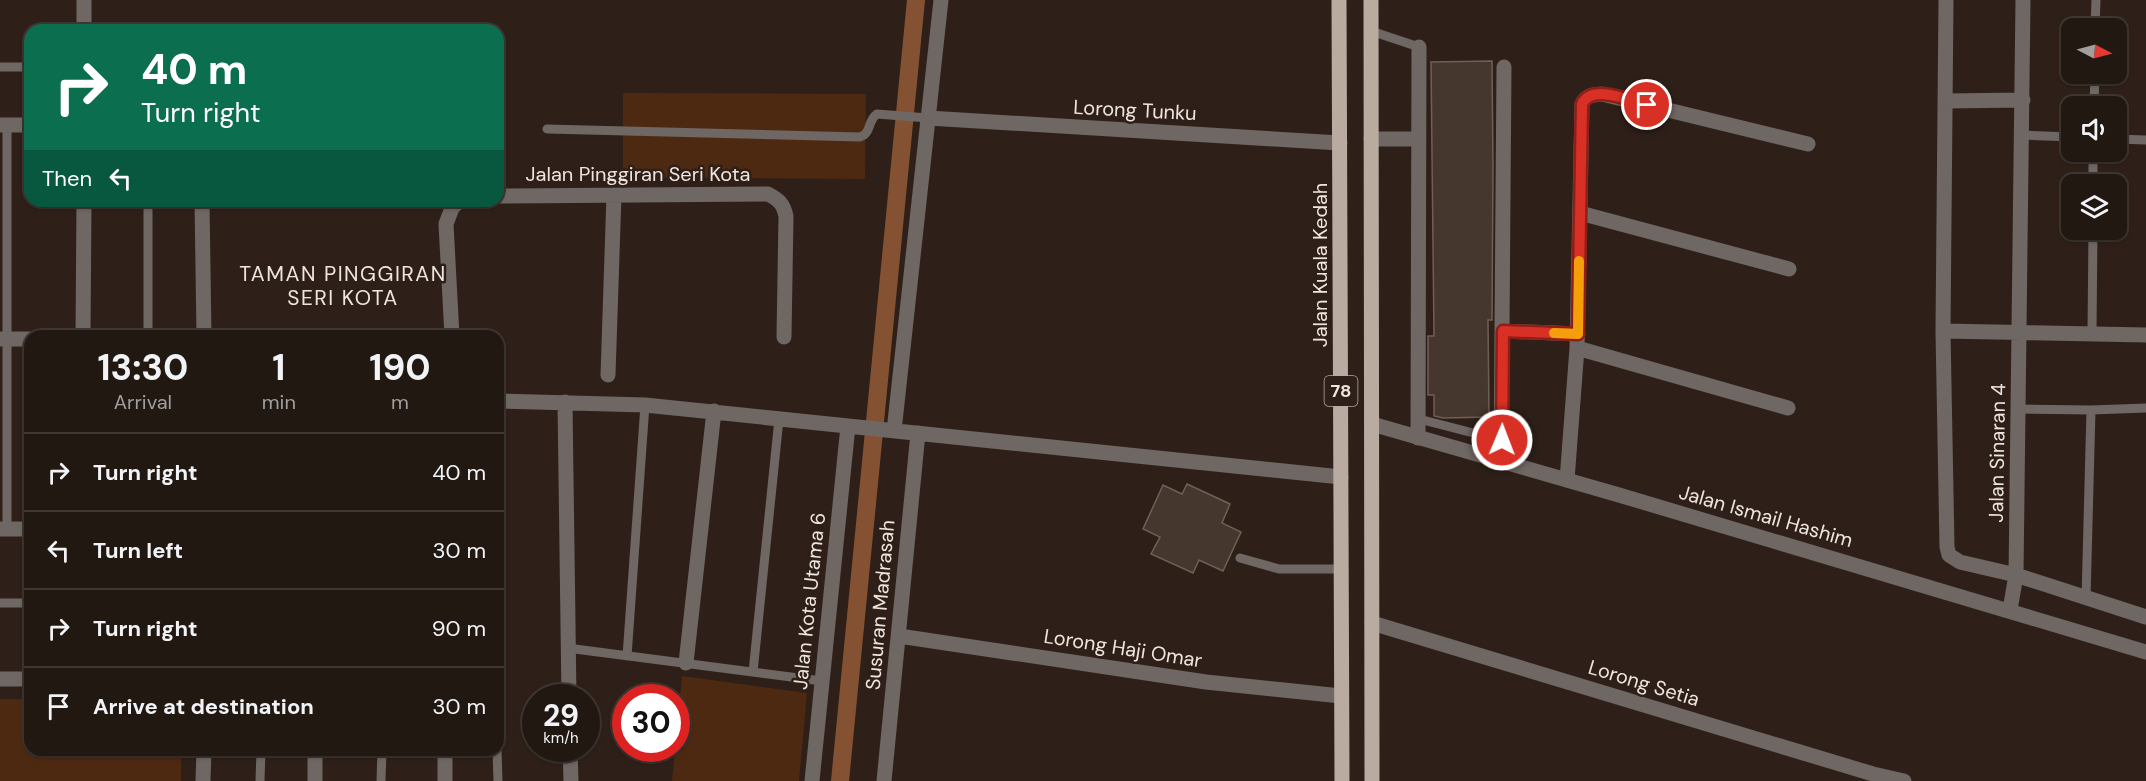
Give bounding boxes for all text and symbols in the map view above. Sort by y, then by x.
north arrow [2061,18,2127,84]
map controls [2061,18,2127,240]
text: 40 m [141,42,247,97]
icon: right [42,48,120,126]
pin [1621,79,1672,130]
icon: arrive [1630,88,1663,121]
street label: Lorong Tunku [1073,94,1197,126]
text: Turn right [141,95,261,130]
button: sound [2061,96,2127,162]
street label: Jalan Pinggiran Seri Kota [526,161,750,187]
icon: left [104,162,137,195]
text: Then [42,164,92,193]
button: layers [2061,174,2127,240]
street label: Jalan Kuala Kedah [1307,183,1333,347]
district label: TAMAN PINGGIRAN SERI KOTA [239,260,447,312]
text: 13:30 [97,344,188,391]
text: 1 [272,344,285,391]
text: 190 [369,344,431,391]
road number: 78 [1324,376,1358,406]
street label: Jalan Sinaran 4 [1983,383,2011,523]
text: Arrival [114,389,172,415]
text: min [262,389,296,415]
text: m [391,389,409,415]
position arrow [1470,408,1534,472]
icon: right [42,456,75,489]
text: Turn right [93,458,198,487]
text: 40 m [432,458,486,487]
street label: Jalan Ismail Hashim [1676,479,1856,553]
street label: Jalan Kota Utama 6 [787,511,831,691]
street label: Susuran Madrasah [860,519,900,691]
icon: left [42,534,75,567]
text: Turn left [93,536,183,565]
text: 30 m [432,536,486,565]
icon: right [42,612,75,645]
text: Turn right [93,614,198,643]
text: 90 m [432,614,486,643]
street label: Lorong Haji Omar [1042,623,1204,673]
street label: Lorong Setia [1585,654,1703,712]
speed limit sign: 30 [612,684,690,762]
icon: arrive [42,690,75,723]
text: Arrive at destination [93,692,314,721]
text: 30 m [432,692,486,721]
text: 29 [543,696,579,735]
text: km/h [543,728,579,748]

